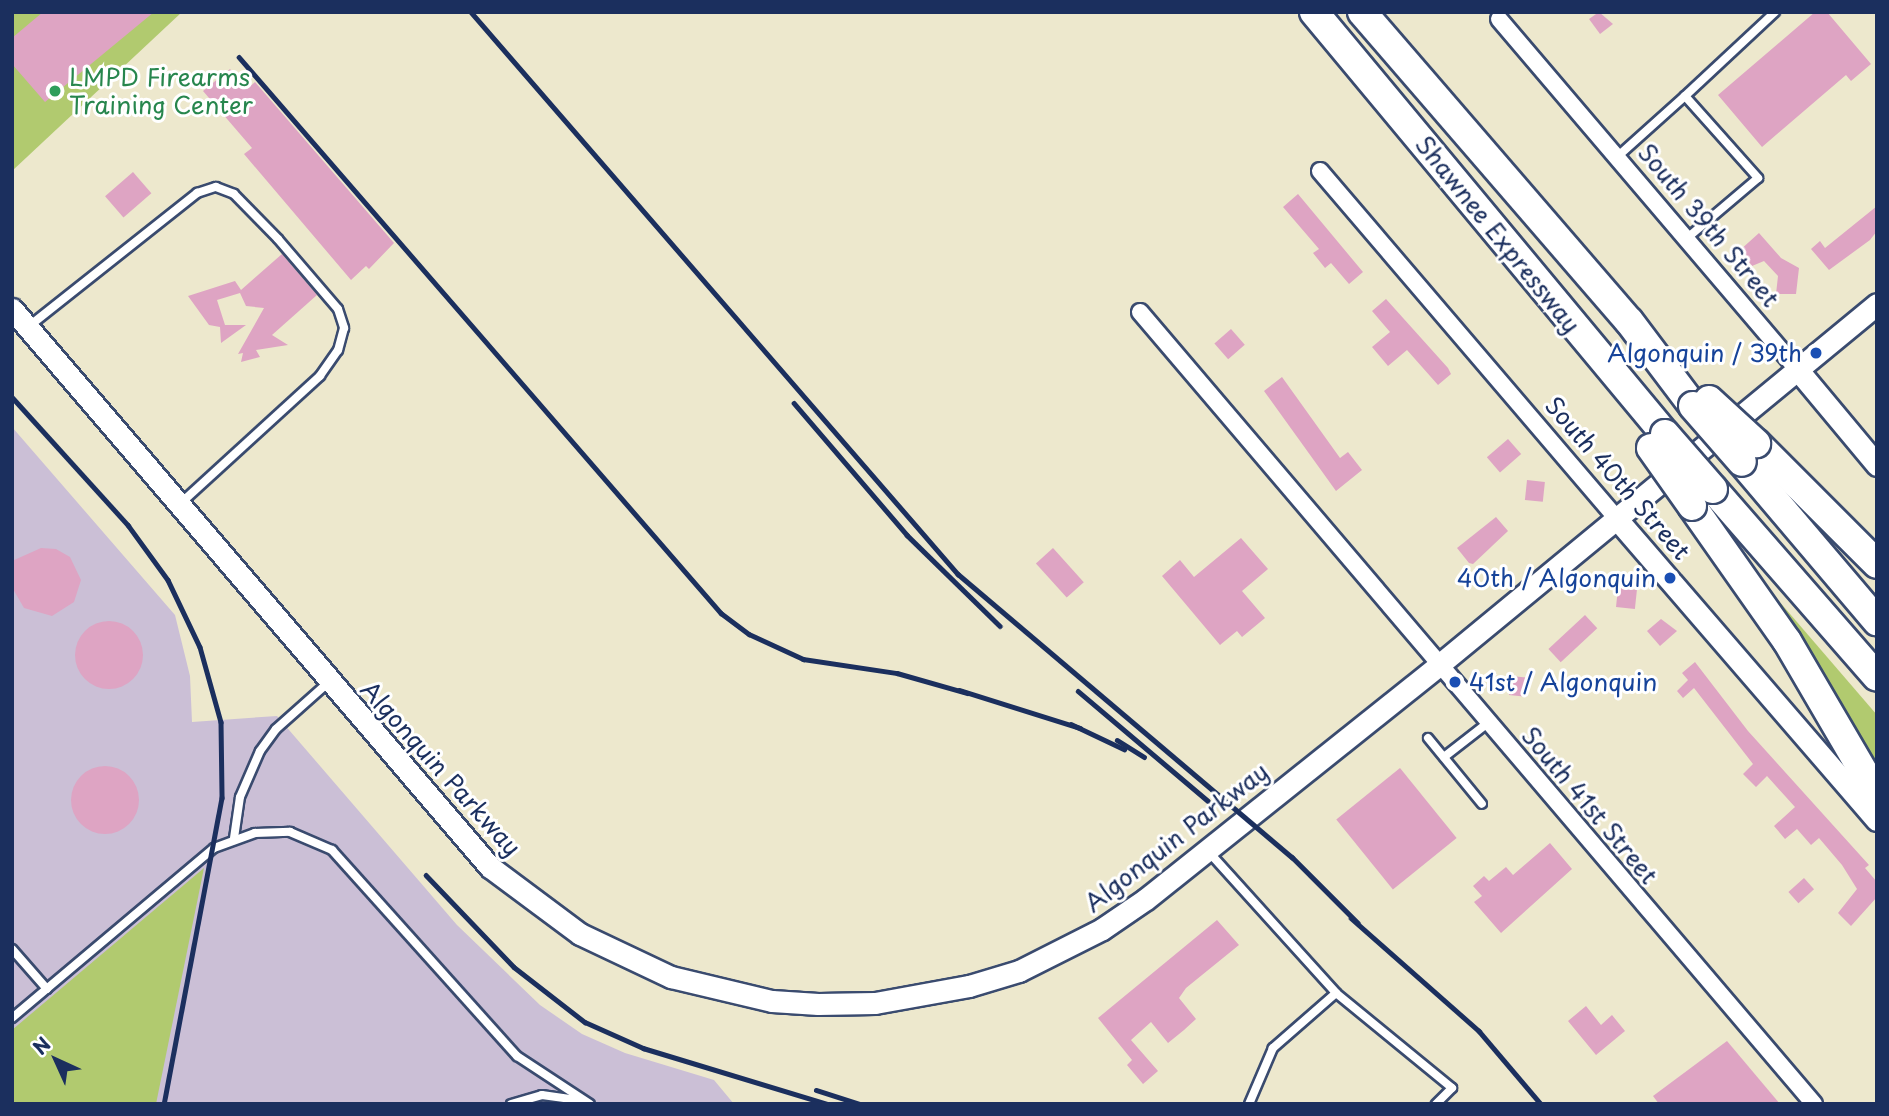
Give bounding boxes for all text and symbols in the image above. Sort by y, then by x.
place label: LMPD Firearms Training Center [69,63,253,119]
marker: LMPD Firearms Training Center [47,83,63,99]
street label: Shawnee Expressway [1409,129,1587,339]
street label: South 39th Street [1632,137,1786,313]
place label: Algonquin / 39th [1606,339,1802,367]
marker: Algonquin / 39th [1808,345,1824,361]
street label: South 40th Street [1538,389,1698,567]
place label: 40th / Algonquin [1456,564,1656,592]
marker: 40th / Algonquin [1662,570,1678,586]
place label: 41st / Algonquin [1469,668,1660,696]
street label: Algonquin Parkway [354,674,528,862]
marker: 41st / Algonquin [1447,674,1463,690]
street label: South 41st Street [1514,719,1666,891]
street label: Algonquin Parkway [1078,756,1274,918]
north arrow [21,1025,91,1095]
text: N [26,1030,56,1060]

